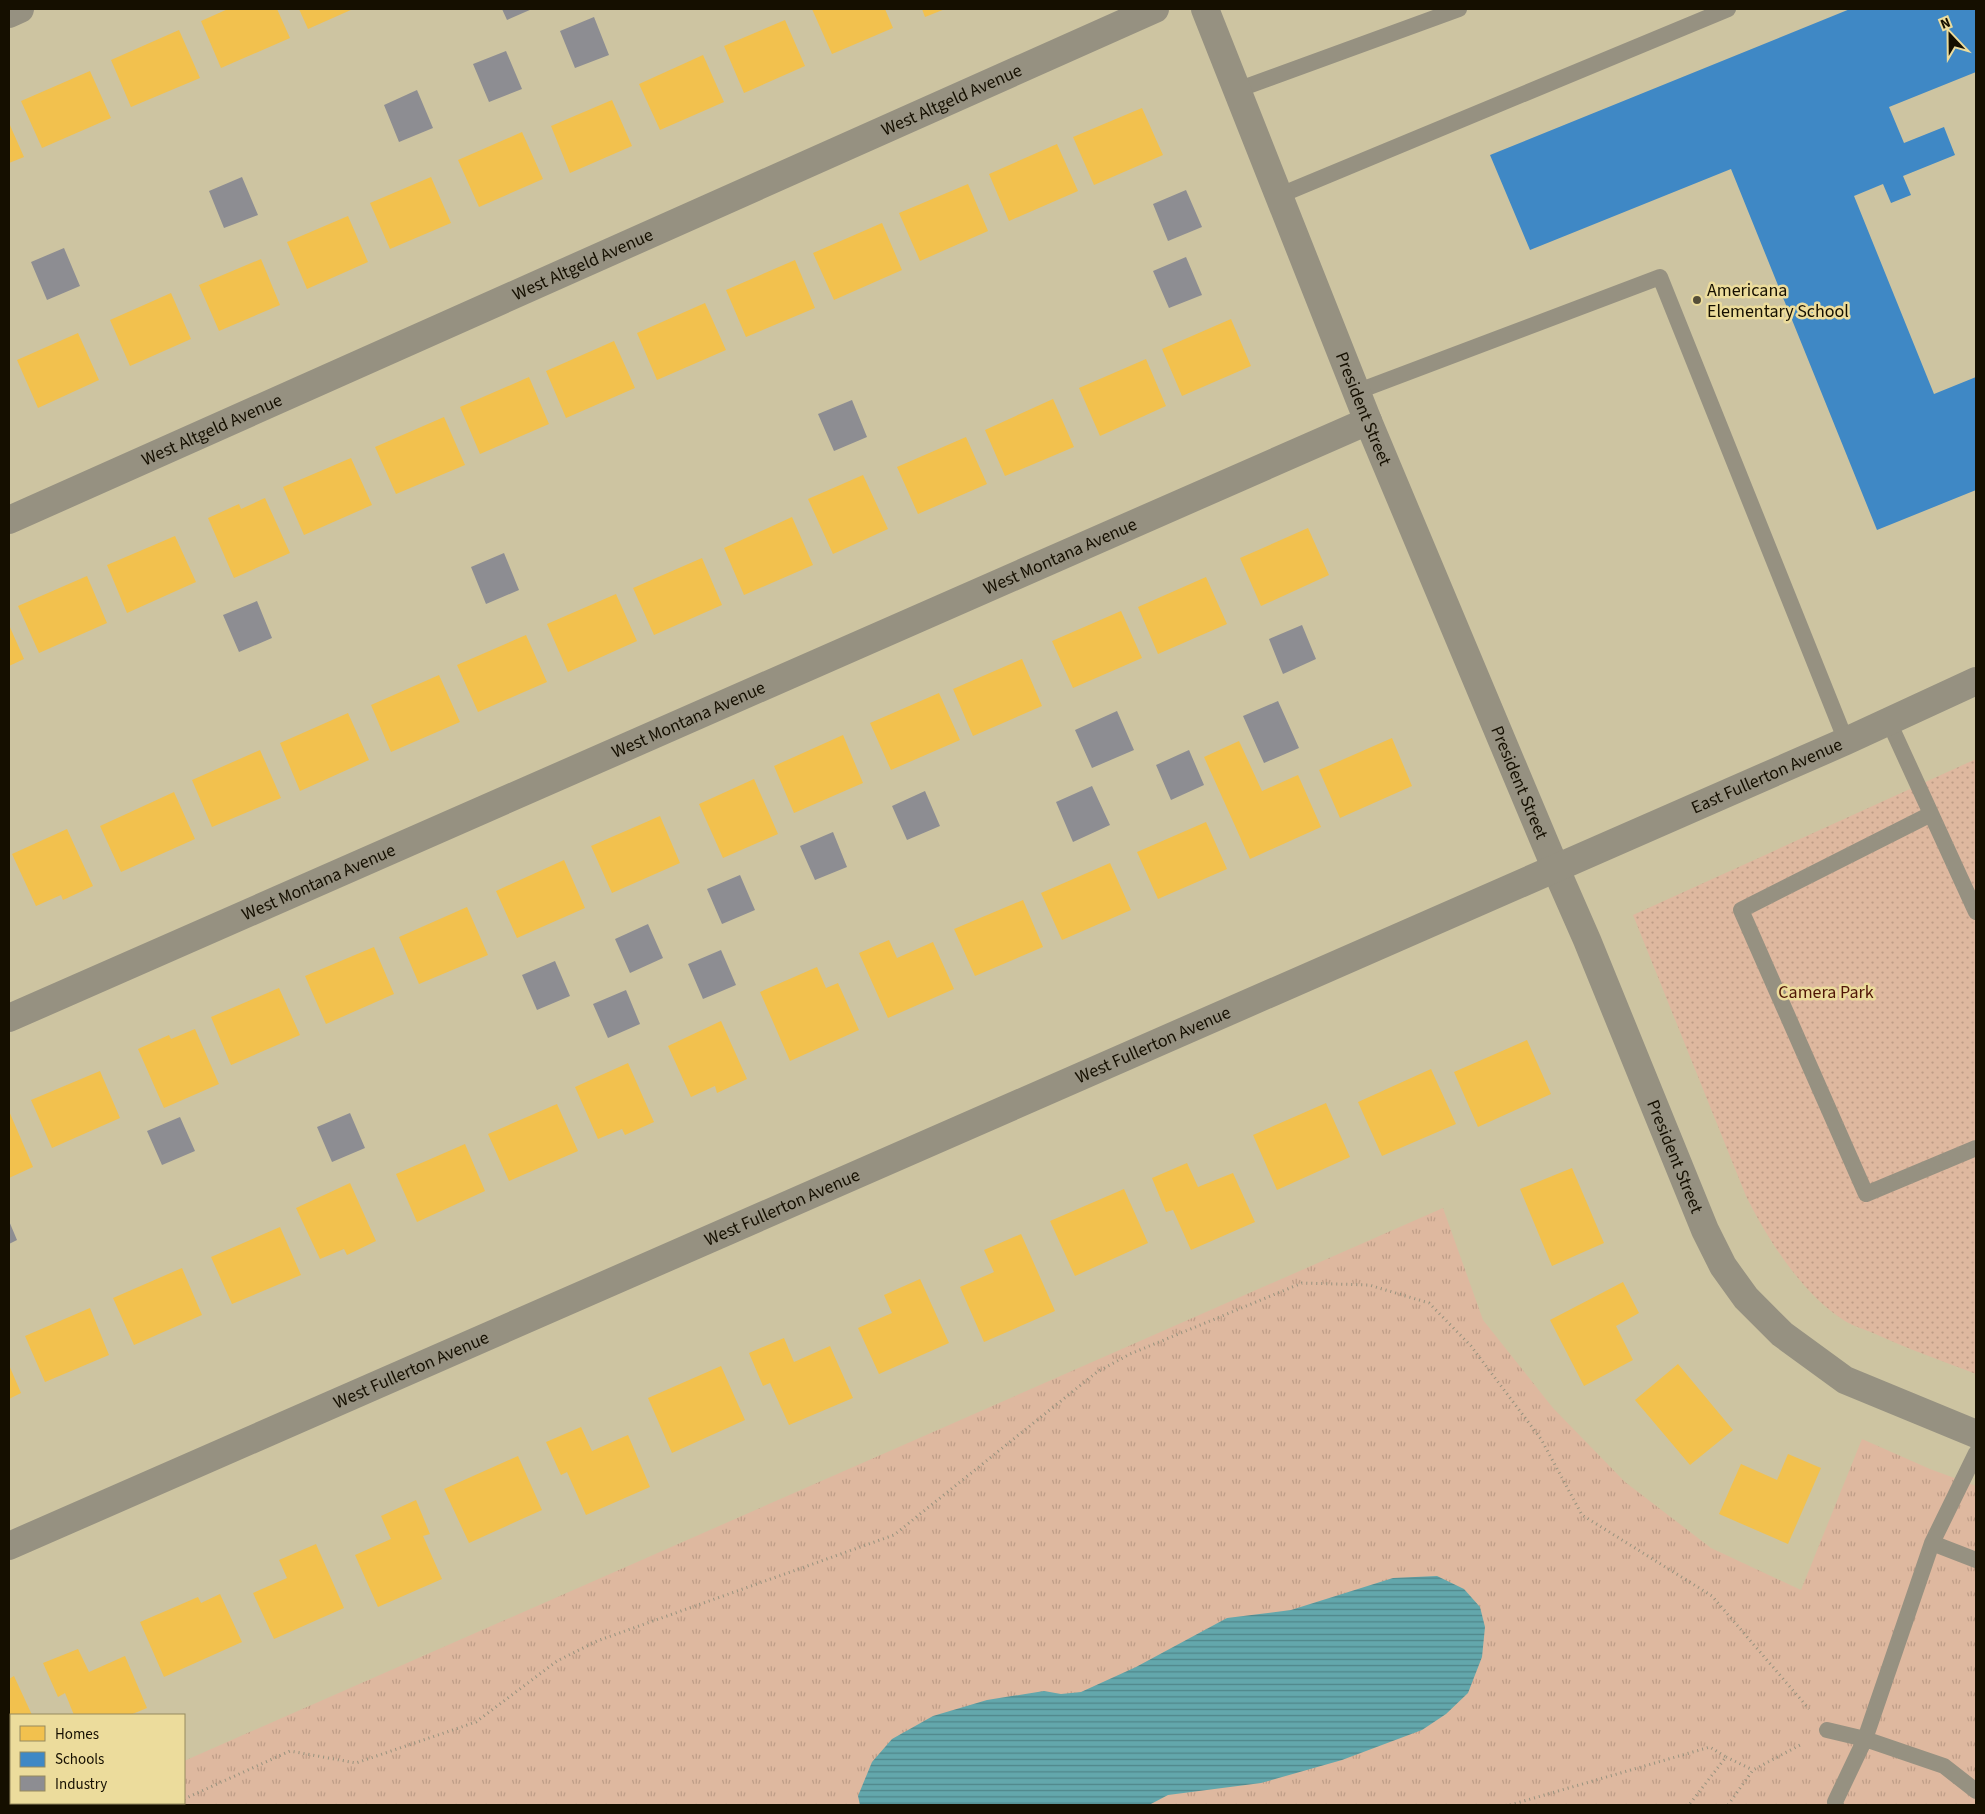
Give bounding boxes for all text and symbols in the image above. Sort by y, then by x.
north arrow [1925,10,1975,60]
text: N [1937,13,1954,35]
street label: West Altgeld Avenue [877,57,1026,142]
street label: West Altgeld Avenue [508,222,657,307]
place label: Americana Elementary School [1707,278,1849,324]
marker: Americana Elementary School [1691,294,1703,306]
street label: President Street [1329,348,1398,470]
street label: West Altgeld Avenue [137,387,286,472]
street label: West Montana Avenue [979,512,1141,601]
street label: West Montana Avenue [608,675,769,764]
street label: President Street [1485,722,1554,843]
street label: East Fullerton Avenue [1687,732,1846,820]
street label: West Montana Avenue [238,837,399,927]
park label: Camera Park [1778,980,1874,1005]
street label: West Fullerton Avenue [1071,1000,1235,1090]
street label: President Street [1641,1096,1709,1217]
street label: West Fullerton Avenue [700,1162,864,1252]
street label: West Fullerton Avenue [329,1325,493,1415]
legend [10,1714,185,1804]
text: Homes [55,1724,99,1745]
text: Schools [55,1749,104,1770]
text: Industry [55,1774,107,1795]

